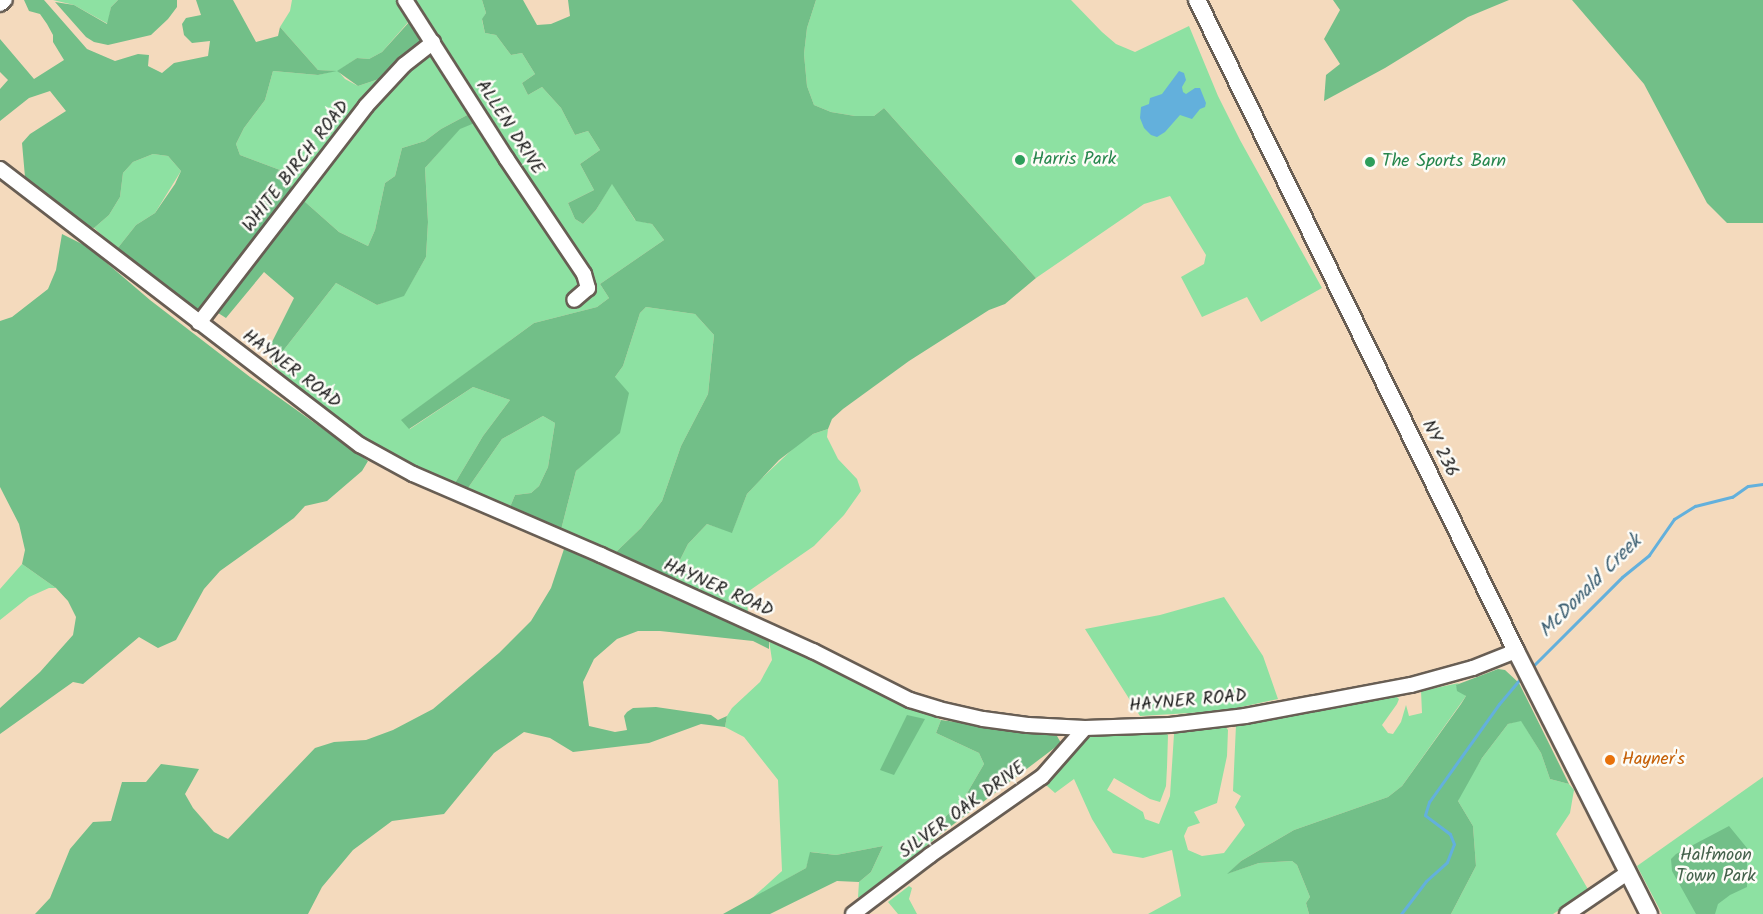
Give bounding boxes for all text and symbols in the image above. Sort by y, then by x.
street label: ALLEN DRIVE [470,77,548,179]
street label: WHITE BIRCH ROAD [239,97,355,237]
place label: Harris Park [1032,149,1116,171]
place label: The Sports Barn [1382,151,1506,173]
marker: Harris Park [1013,153,1027,167]
marker: The Sports Barn [1363,155,1377,169]
street label: HAYNER ROAD [237,326,345,414]
street label: NY 236 [1416,417,1462,481]
water label: McDonald Creek [1535,531,1647,643]
street label: HAYNER ROAD [660,555,776,623]
street label: HAYNER ROAD [1128,686,1248,718]
place label: Hayner's [1622,749,1685,771]
marker: Hayner's [1603,753,1617,767]
street label: SILVER OAK DRIVE [896,758,1030,864]
park label: Halfmoon Town Park [1676,846,1756,888]

